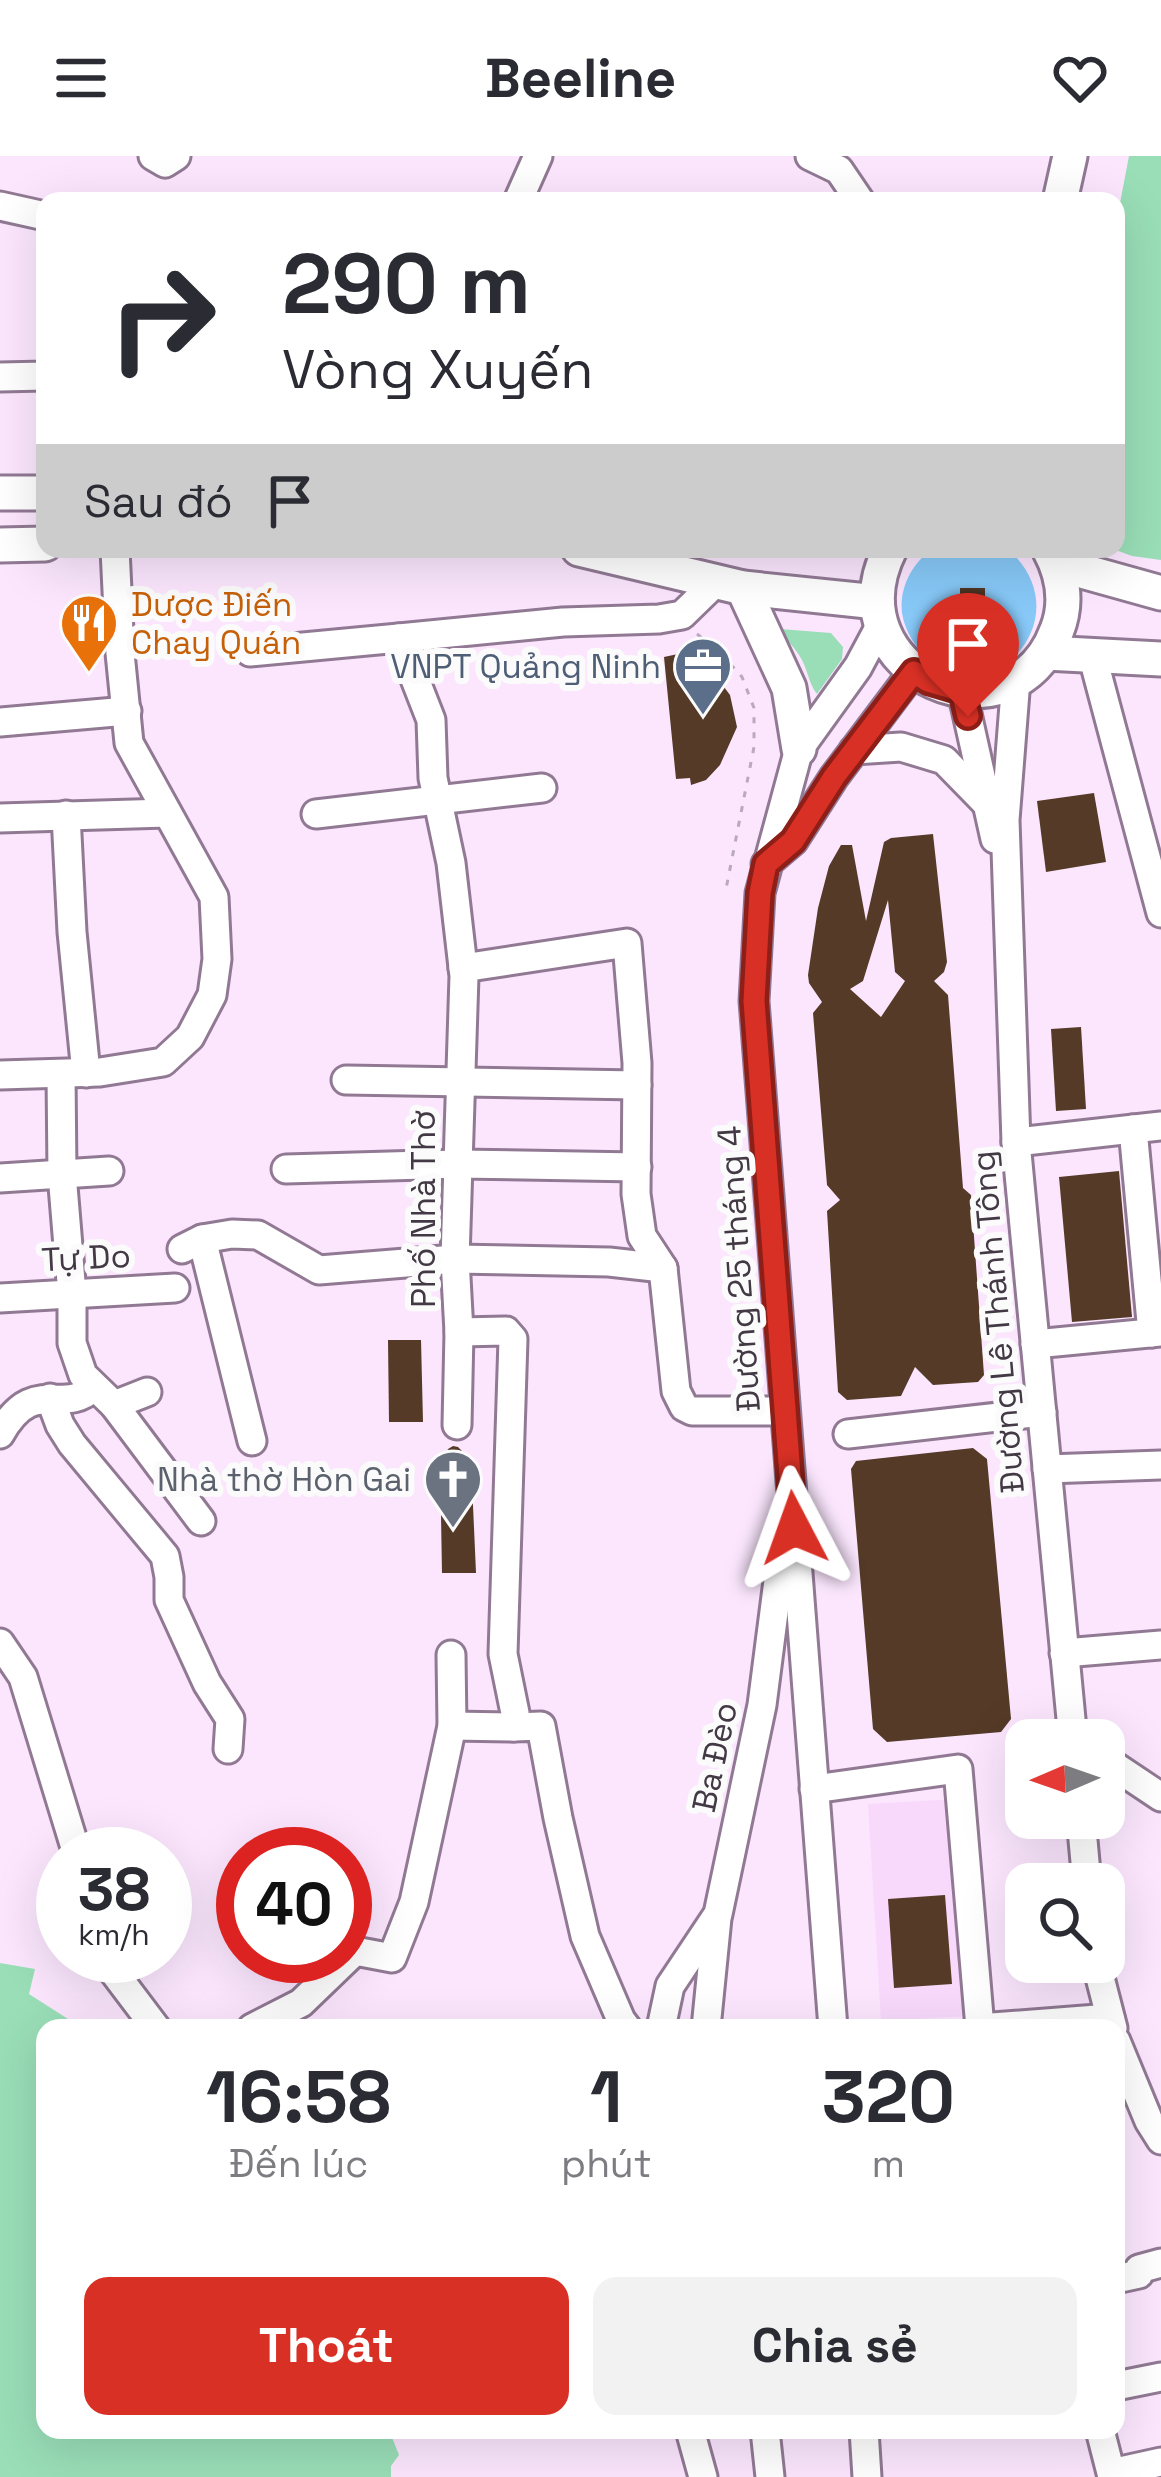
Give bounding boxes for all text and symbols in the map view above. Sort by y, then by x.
text: Beeline [485,44,676,113]
icon: menu [48,45,114,111]
icon: heart [1047,45,1113,111]
text: 290 m [282,230,531,338]
icon: right [84,240,240,396]
text: Vòng Xuyến [282,335,593,404]
icon: arrive [257,468,323,534]
text: Sau đó [84,473,233,530]
place label: Dược Điến Chay Quán [131,584,301,664]
restaurant icon: Dược Điến Chay Quán [58,592,120,674]
pin [917,593,1019,716]
icon: arrive [935,611,1001,677]
office icon: VNPT Quảng Ninh [672,635,734,717]
place label: VNPT Quảng Ninh [390,646,661,688]
street label: Phố Nhà Thờ [403,1110,445,1308]
street label: Đường 25 tháng 4 [708,1125,770,1413]
street label: Đường Lê Thánh Tông [962,1149,1034,1495]
street label: Tự Do [40,1235,132,1281]
church icon: Nhà thờ Hòn Gai [422,1448,484,1530]
place label: Nhà thờ Hòn Gai [157,1459,411,1501]
position arrow [731,1465,857,1591]
street label: Ba Đèo [683,1699,747,1816]
north arrow [1005,1719,1125,1839]
map controls [1005,1719,1125,1983]
speed limit sign: 40 [216,1827,372,1983]
text: 38 [78,1851,150,1928]
button: search [1005,1863,1125,1983]
text: km/h [78,1915,150,1954]
text: 16:58 [206,2051,391,2143]
text: 1 [590,2051,623,2143]
text: 320 [822,2051,955,2143]
text: Đến lúc [229,2139,368,2188]
text: phút [561,2139,652,2188]
text: m [872,2139,905,2188]
button: Thoát [84,2277,569,2415]
button: Chia sẻ [593,2277,1077,2415]

